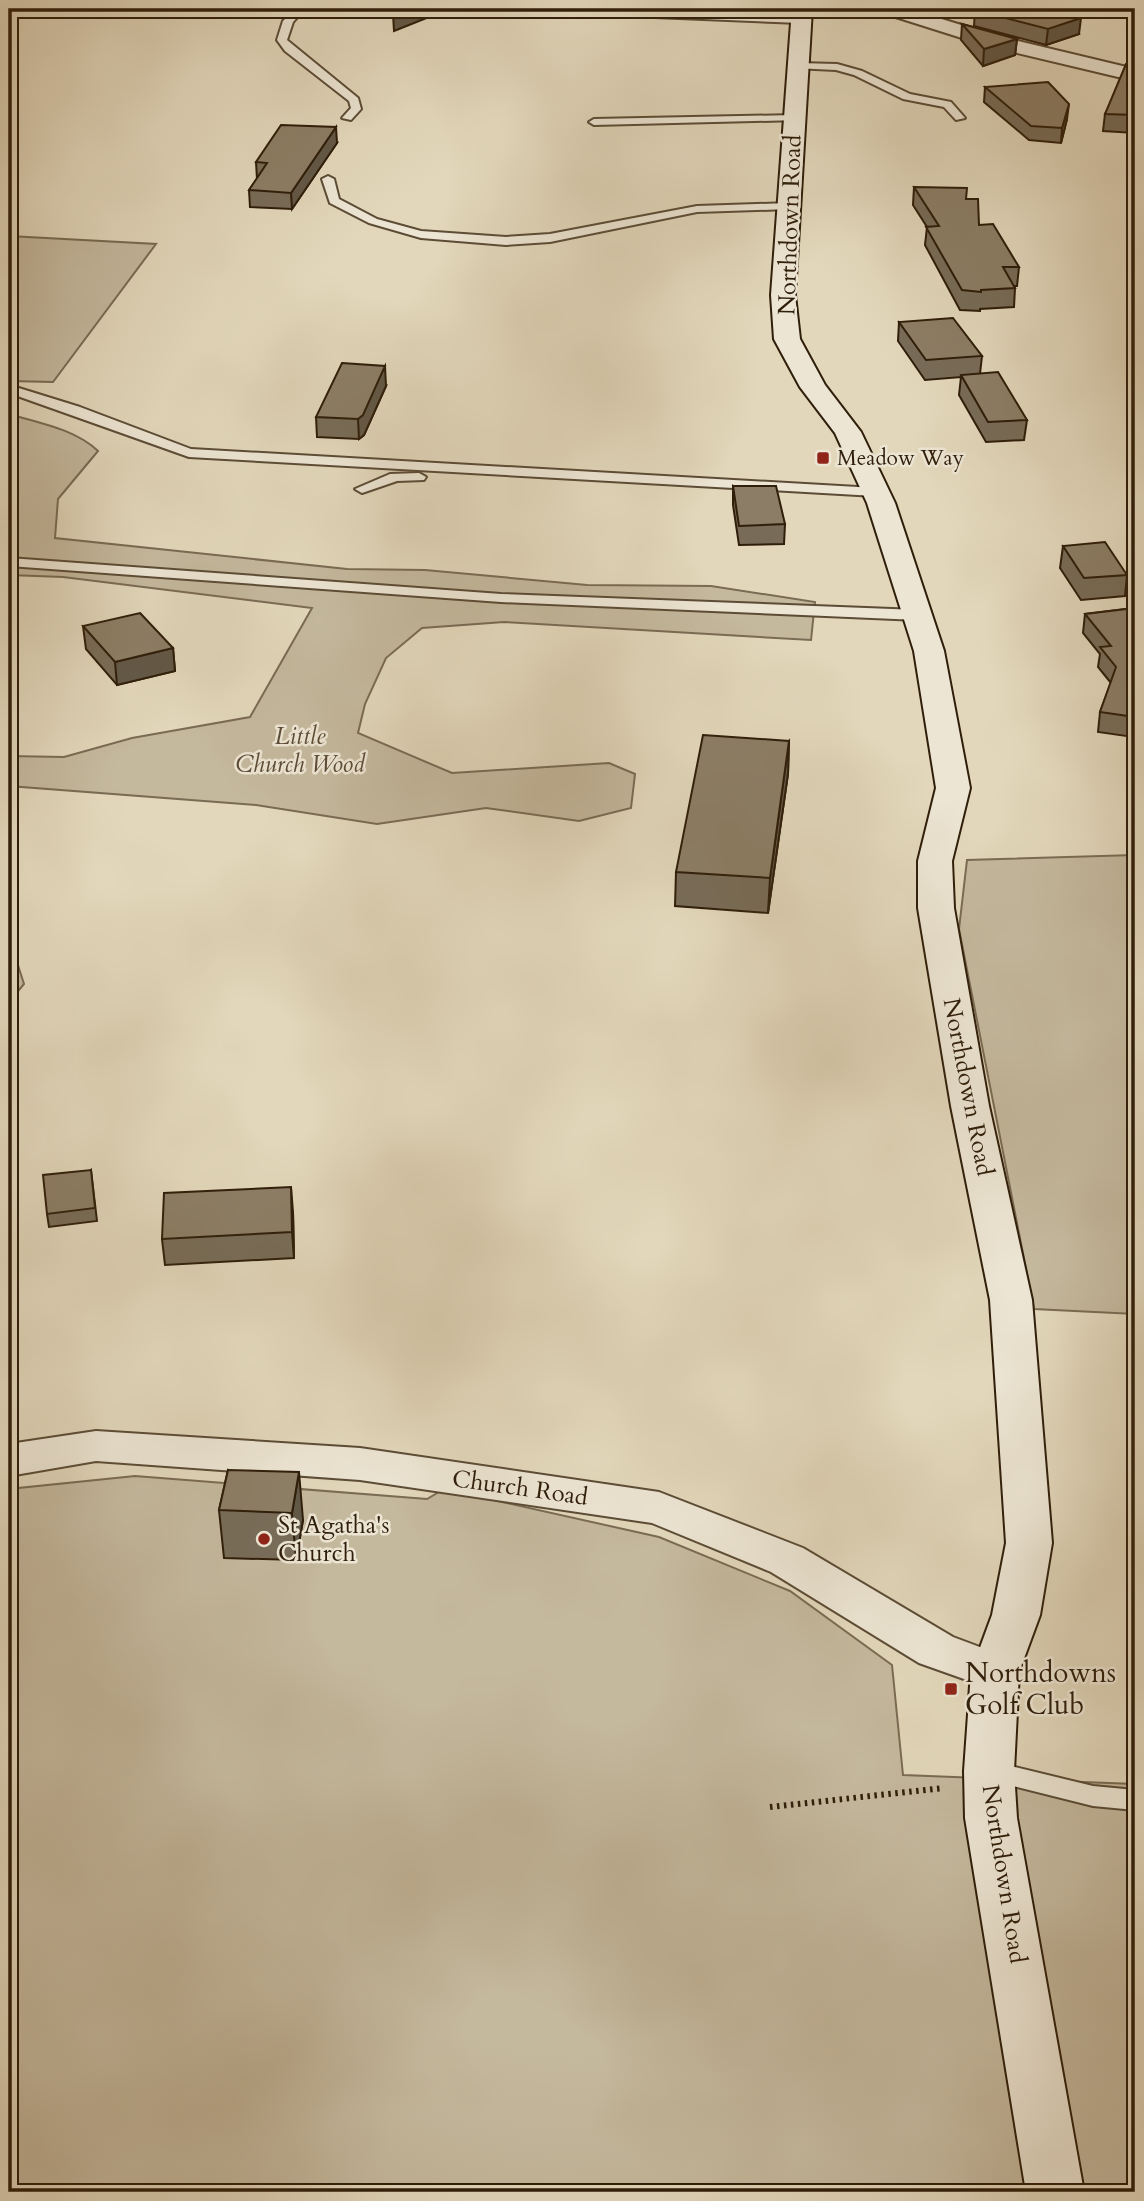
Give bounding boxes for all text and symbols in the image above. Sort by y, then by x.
street label: Northdown Road [770,134,810,316]
place label: Meadow Way [837,444,964,473]
marker: Meadow Way [815,450,831,466]
park label: Little Church Wood [235,720,366,781]
street label: Northdown Road [935,995,1001,1179]
street label: Church Road [450,1462,590,1514]
place label: St Agatha's Church [278,1509,390,1570]
marker: St Agatha's Church [256,1531,272,1547]
place label: Northdowns Golf Club [965,1654,1116,1724]
marker: Northdowns Golf Club [943,1681,959,1697]
street label: Northdown Road [974,1782,1034,1966]

